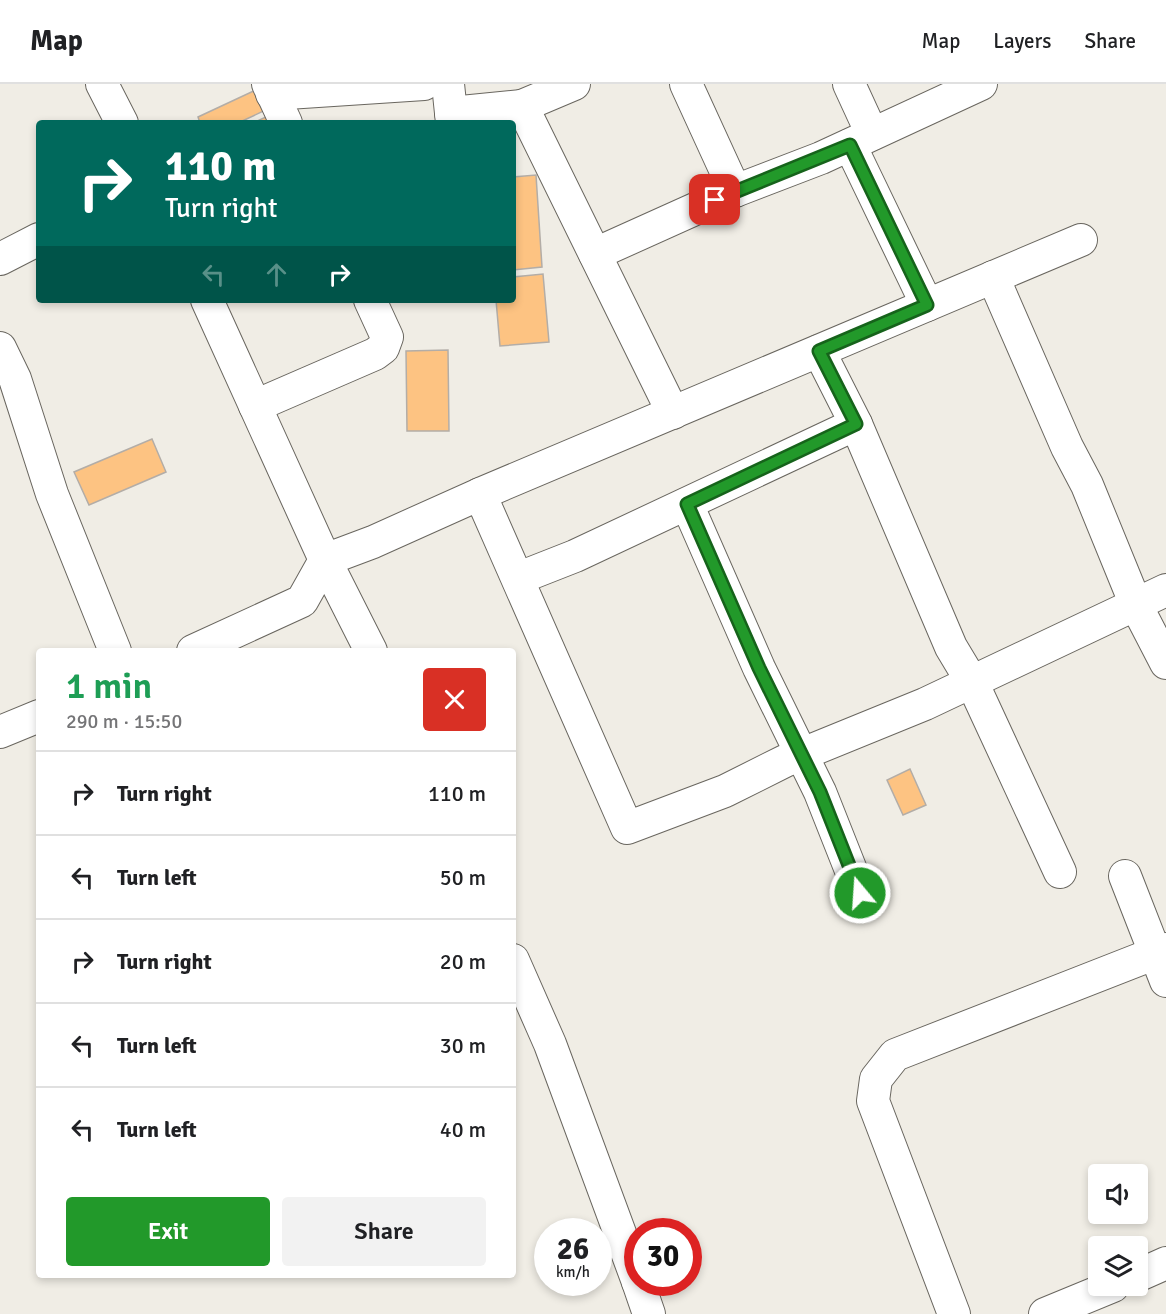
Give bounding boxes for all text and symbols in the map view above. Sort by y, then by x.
text: Map [30,24,83,58]
text: Map [922,28,960,54]
text: Layers [993,28,1051,54]
text: Share [1084,28,1136,54]
text: 110 m [165,141,276,192]
icon: right [66,144,144,222]
pin [689,174,740,225]
icon: arrive [698,183,731,216]
text: Turn right [165,192,278,225]
icon: left [197,258,230,291]
icon: ahead [260,258,293,291]
icon: right [323,258,356,291]
text: 1 min [66,664,152,709]
button: close [423,668,486,731]
text: 290 m · 15:50 [66,709,182,734]
icon: right [66,777,99,810]
text: Turn right [117,780,212,807]
text: 110 m [428,780,486,807]
icon: left [66,861,99,894]
position arrow [828,861,892,925]
text: Turn left [117,864,197,891]
text: 50 m [440,864,486,891]
icon: right [66,945,99,978]
text: Turn right [117,948,212,975]
text: 20 m [440,948,486,975]
icon: left [66,1029,99,1062]
text: Turn left [117,1032,197,1059]
text: 30 m [440,1032,486,1059]
icon: left [66,1113,99,1146]
text: Turn left [117,1116,197,1143]
text: 40 m [440,1116,486,1143]
map controls [1088,1164,1148,1296]
button: sound [1088,1164,1148,1224]
button: Exit [66,1197,270,1266]
button: Share [282,1197,486,1266]
speed limit sign: 30 [624,1218,702,1296]
text: 26 [557,1231,589,1268]
button: layers [1088,1236,1148,1296]
text: km/h [556,1263,590,1281]

